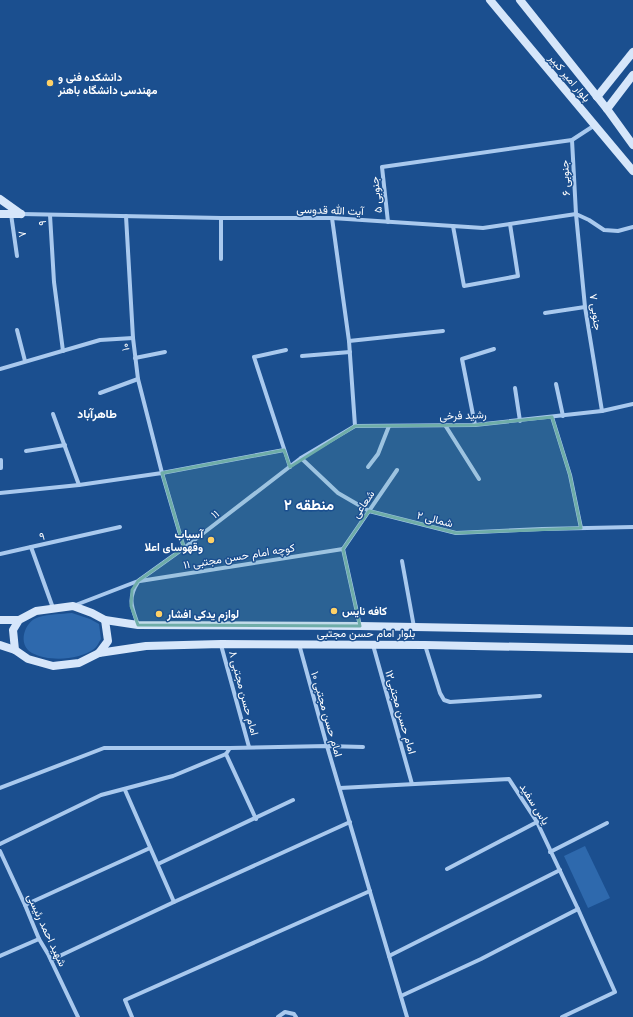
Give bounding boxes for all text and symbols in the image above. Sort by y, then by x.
street label: بلوار امیر کبیر [545,50,594,105]
place label: دانشکده فنی و مهندسی دانشگاه باهنر [57,70,157,97]
marker: دانشکده فنی و مهندسی دانشگاه باهنر [45,78,55,88]
street label: ۶ جنوبی [557,160,573,196]
street label: ۵ جنوبی [367,176,385,214]
street label: آیت الله قدوسی [296,202,365,218]
street label: ۹ [35,220,49,226]
street label: ۸ [16,230,30,239]
street label: ۷ جنوبی [587,293,605,331]
street label: ۱۰ [118,342,132,352]
district label: طاهرآباد [77,406,117,422]
street label: رشید فرخی [439,407,487,423]
street label: شعاعی [348,487,378,521]
district label: منطقه ۲ [284,495,334,515]
street label: ۱۱ [208,506,222,522]
street label: ۲ شمالی [415,508,455,530]
place label: آسیاب وقهوسای اعلا [145,527,204,554]
street label: ۹ [38,529,46,543]
marker: آسیاب وقهوسای اعلا [206,535,216,545]
street label: کوچه امام حسن مجتبی ۱۱ [182,540,296,573]
place label: کافه نایس [342,604,387,618]
marker: کافه نایس [329,606,339,616]
place label: لوازم یدکی افشار [166,607,239,622]
marker: لوازم یدکی افشار [154,609,164,619]
street label: بلوار امام حسن مجتبی [317,626,415,641]
street label: امام حسن مجتبی ۸ [225,649,262,737]
street label: امام حسن مجتبی۱۲ [381,668,420,756]
street label: امام حسن مجتبی ۱۰ [307,670,346,759]
street label: یاس سفید [517,781,553,827]
street label: شهید احمد رئیسی [24,891,70,969]

